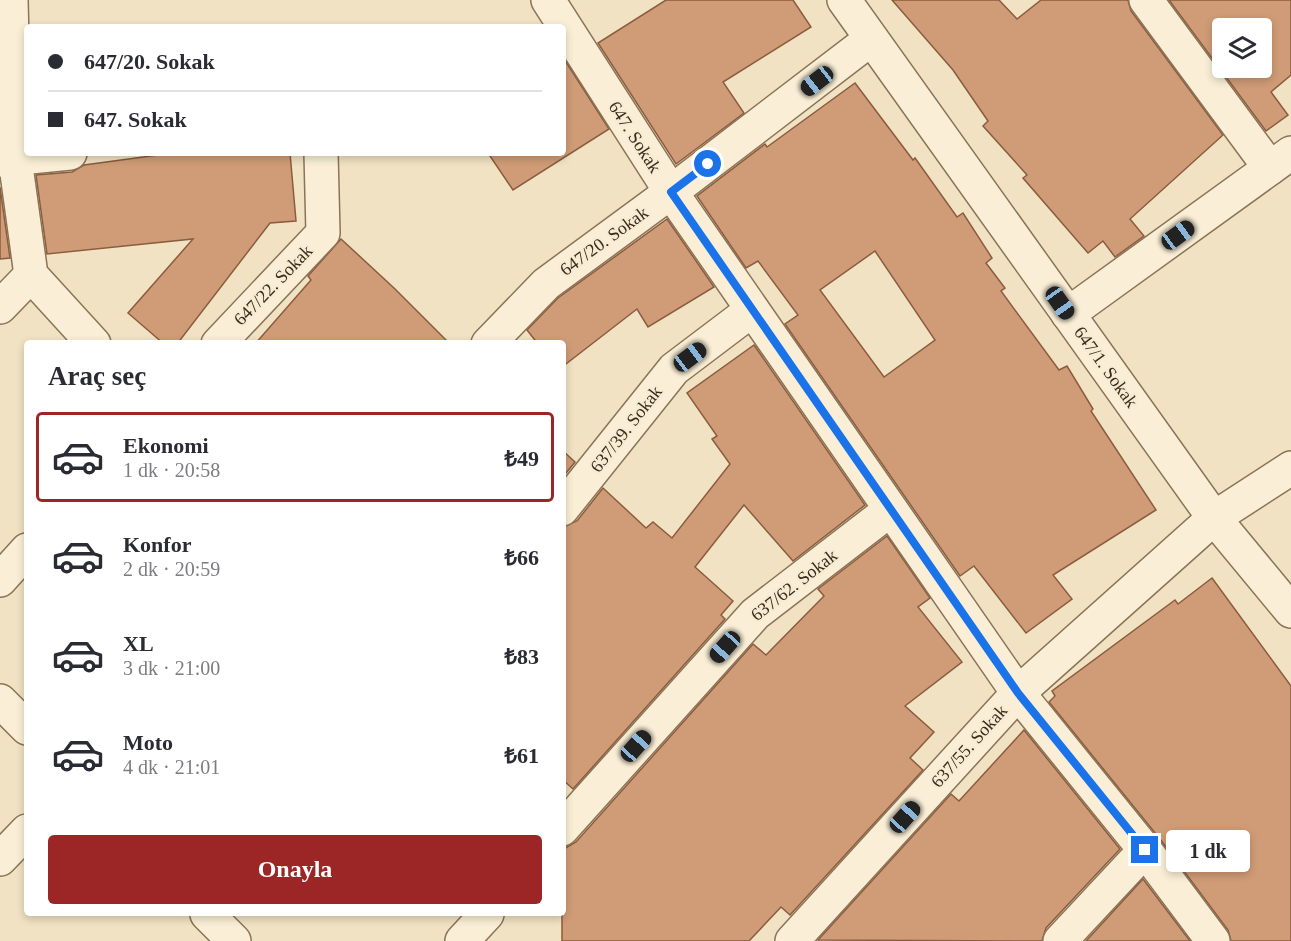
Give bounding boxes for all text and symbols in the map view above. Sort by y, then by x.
map controls [1212,18,1272,78]
button: layers [1212,18,1272,78]
text: 647/20. Sokak [84,49,215,74]
car [797,63,837,99]
street label: 647. Sokak [605,98,665,176]
text: 647. Sokak [84,107,187,132]
route start [694,150,721,177]
street label: 647/20. Sokak [556,202,652,280]
car [1158,217,1198,253]
street label: 647/22. Sokak [230,241,316,329]
car [1042,283,1078,323]
street label: 647/1. Sokak [1070,323,1142,411]
car [670,339,710,375]
text: Araç seç [48,361,146,391]
street label: 637/39. Sokak [586,382,666,476]
icon: car [51,430,105,484]
text: Ekonomi [123,433,209,458]
text: ₺49 [504,446,539,471]
text: 1 dk · 20:58 [123,459,220,481]
icon: car [51,529,105,583]
text: Konfor [123,532,191,557]
text: ₺66 [504,545,539,570]
street label: 637/62. Sokak [747,545,841,625]
text: 2 dk · 20:59 [123,558,220,580]
icon: car [51,628,105,682]
car [706,628,744,666]
text: XL [123,631,154,656]
text: ₺83 [504,644,539,669]
text: 3 dk · 21:00 [123,657,220,679]
street label: 637/55. Sokak [927,701,1011,791]
icon: car [51,727,105,781]
car [617,727,655,765]
text: Moto [123,730,173,755]
text: ₺61 [504,743,539,768]
text: 4 dk · 21:01 [123,756,220,778]
car [886,798,924,836]
callout: 1 dk [1166,829,1250,871]
button: Onayla [48,835,542,904]
route end [1131,836,1158,863]
text: 1 dk [1189,840,1227,862]

